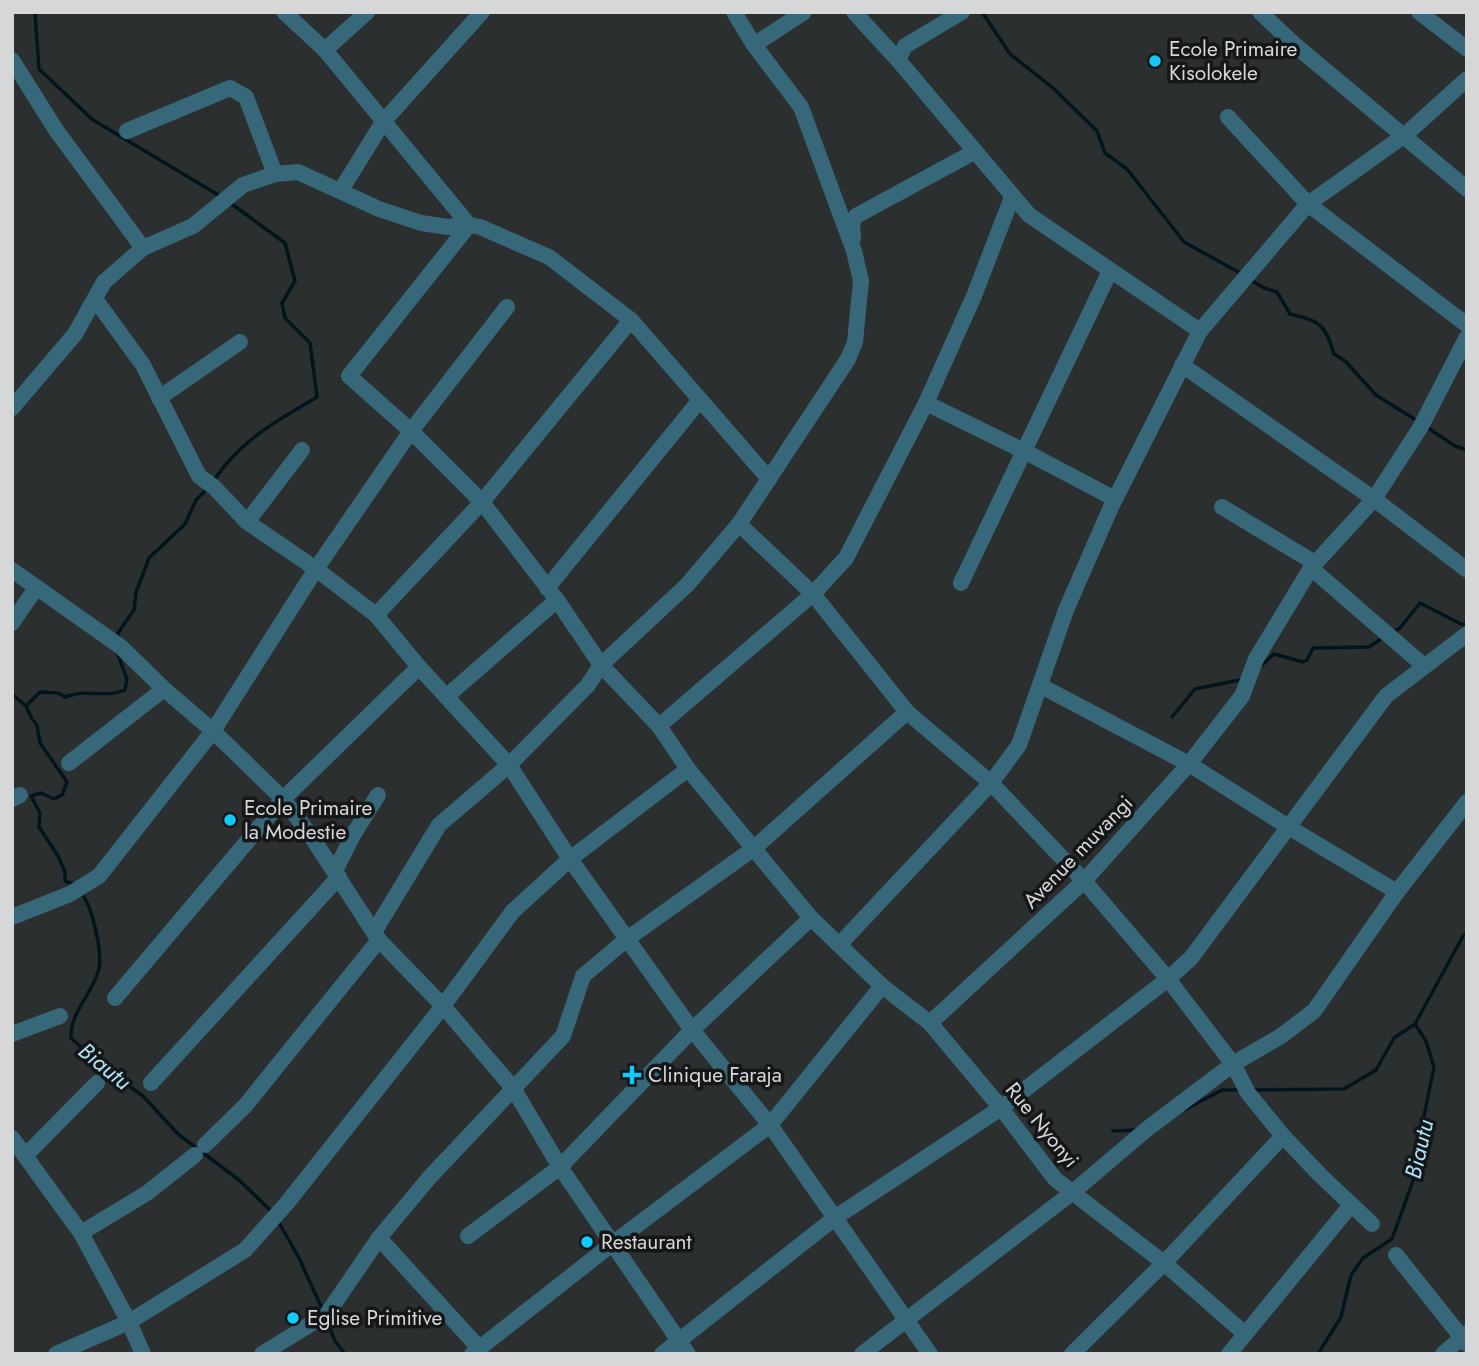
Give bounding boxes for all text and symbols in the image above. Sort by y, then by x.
place label: Ecole Primaire Kisolokele [1169,34,1298,88]
marker: Ecole Primaire Kisolokele [1147,53,1163,69]
street label: Avenue muvangi [1016,789,1140,915]
place label: Ecole Primaire la Modestie [244,793,373,847]
marker: Ecole Primaire la Modestie [222,812,238,828]
water label: Biautu [71,1034,139,1098]
place label: Clinique Faraja [648,1060,782,1090]
marker: Clinique Faraja [622,1065,642,1085]
street label: Rue Nyonyi [998,1076,1086,1174]
water label: Biautu [1396,1116,1442,1182]
place label: Restaurant [601,1227,692,1257]
marker: Restaurant [579,1234,595,1250]
place label: Eglise Primitive [307,1303,442,1333]
marker: Eglise Primitive [285,1310,301,1326]

